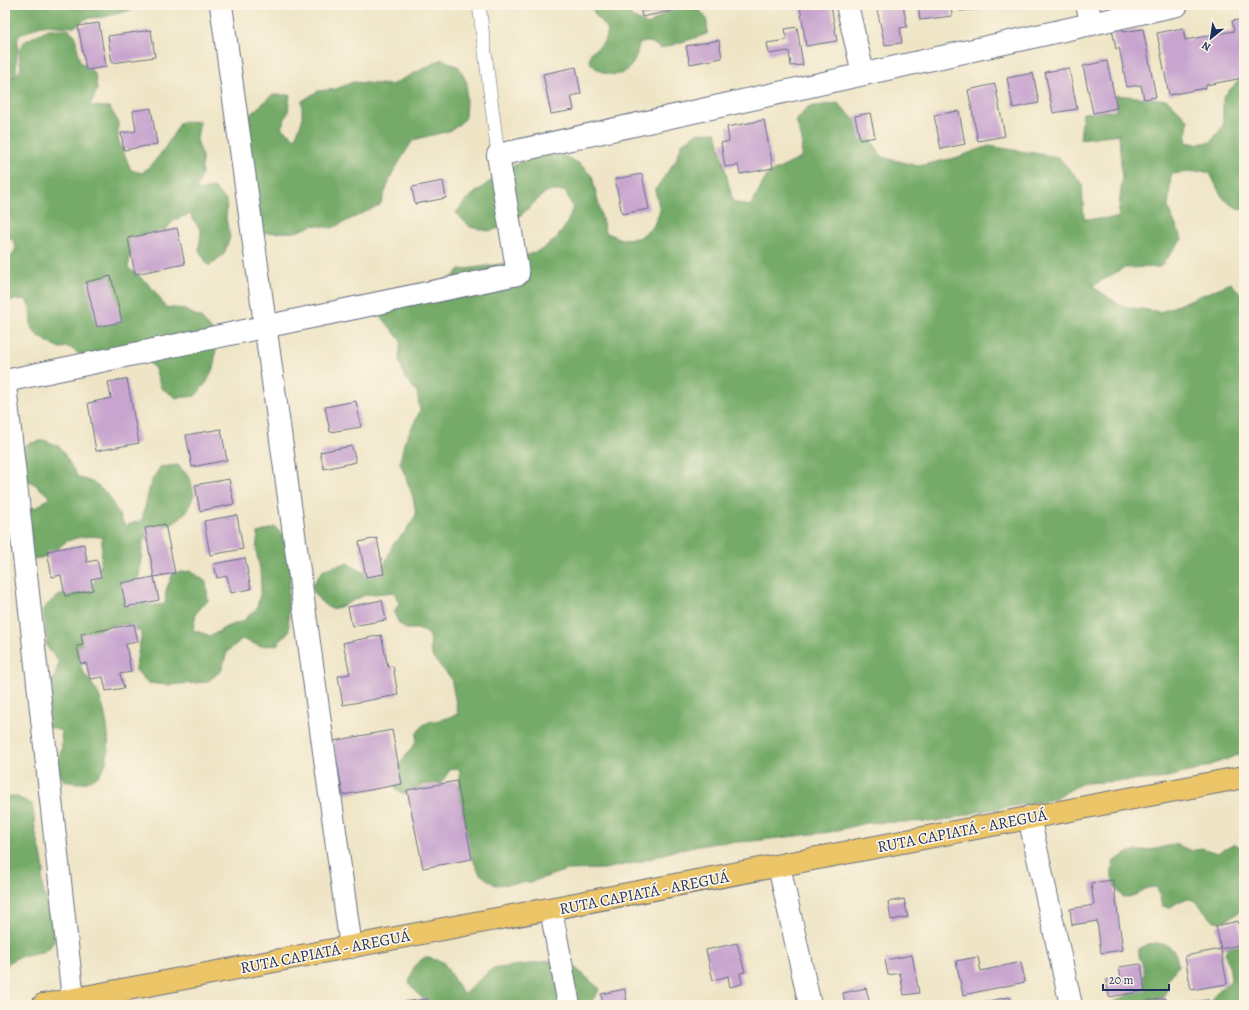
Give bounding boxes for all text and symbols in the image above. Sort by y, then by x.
north arrow [1191,18,1231,58]
text: N [1199,38,1213,55]
street label: RUTA CAPIATÁ - AREGUÁ [875,804,1050,858]
street label: RUTA CAPIATÁ - AREGUÁ [557,866,732,920]
street label: RUTA CAPIATÁ - AREGUÁ [238,925,413,979]
scale bar [1103,966,1169,992]
text: 20 m [1109,972,1133,988]

